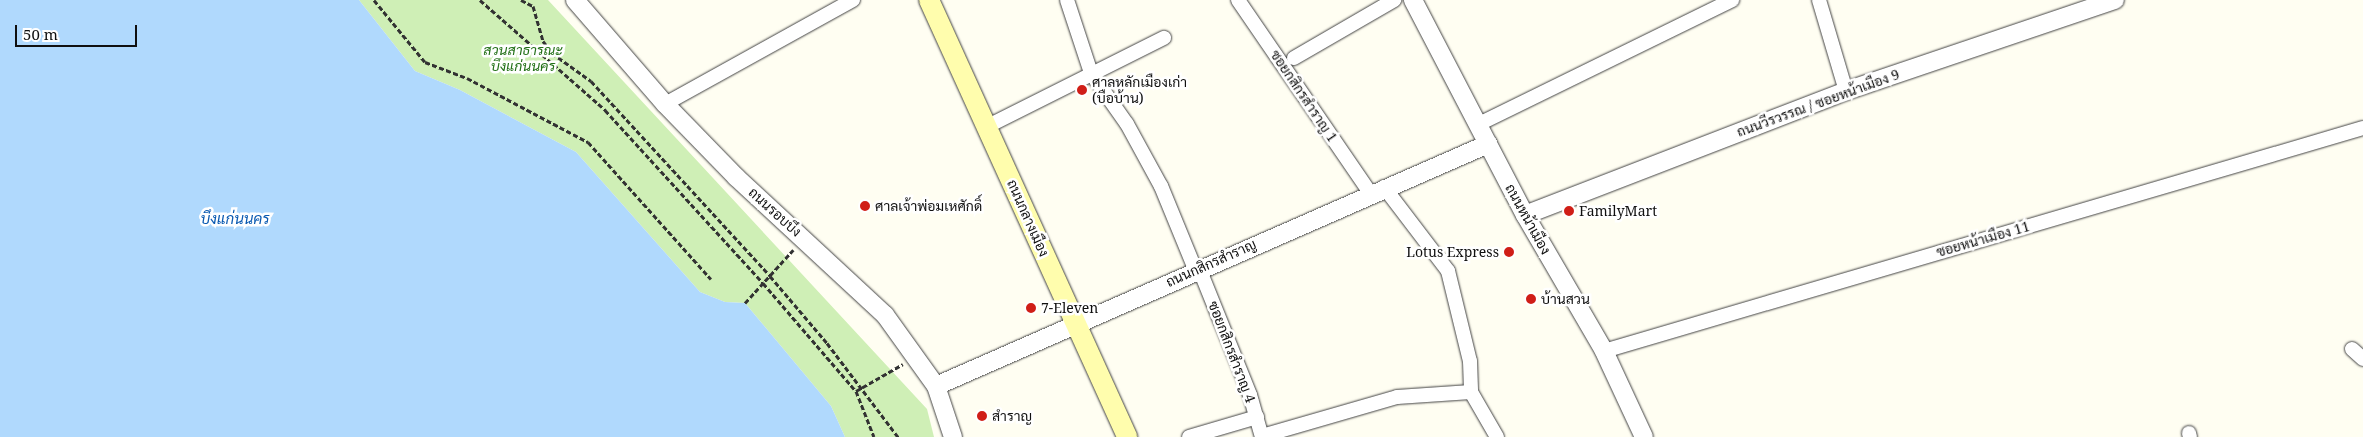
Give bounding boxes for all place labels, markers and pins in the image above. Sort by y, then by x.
place label: ศาลหลักเมืองเก่า (บือบ้าน) [1092,74,1187,106]
marker: ศาลหลักเมืองเก่า (บือบ้าน) [1076,84,1088,96]
place label: ศาลเจ้าพ่อมเหศักดิ์ [875,198,982,214]
marker: ศาลเจ้าพ่อมเหศักดิ์ [859,200,871,212]
place label: FamilyMart [1579,203,1657,219]
marker: FamilyMart [1563,205,1575,217]
place label: Lotus Express [1406,244,1499,260]
marker: Lotus Express [1503,246,1515,258]
place label: บ้านสวน [1541,291,1590,307]
marker: บ้านสวน [1525,293,1537,305]
place label: 7-Eleven [1041,300,1098,316]
marker: 7-Eleven [1025,302,1037,314]
place label: สำราญ [992,408,1032,424]
marker: สำราญ [976,410,988,422]

